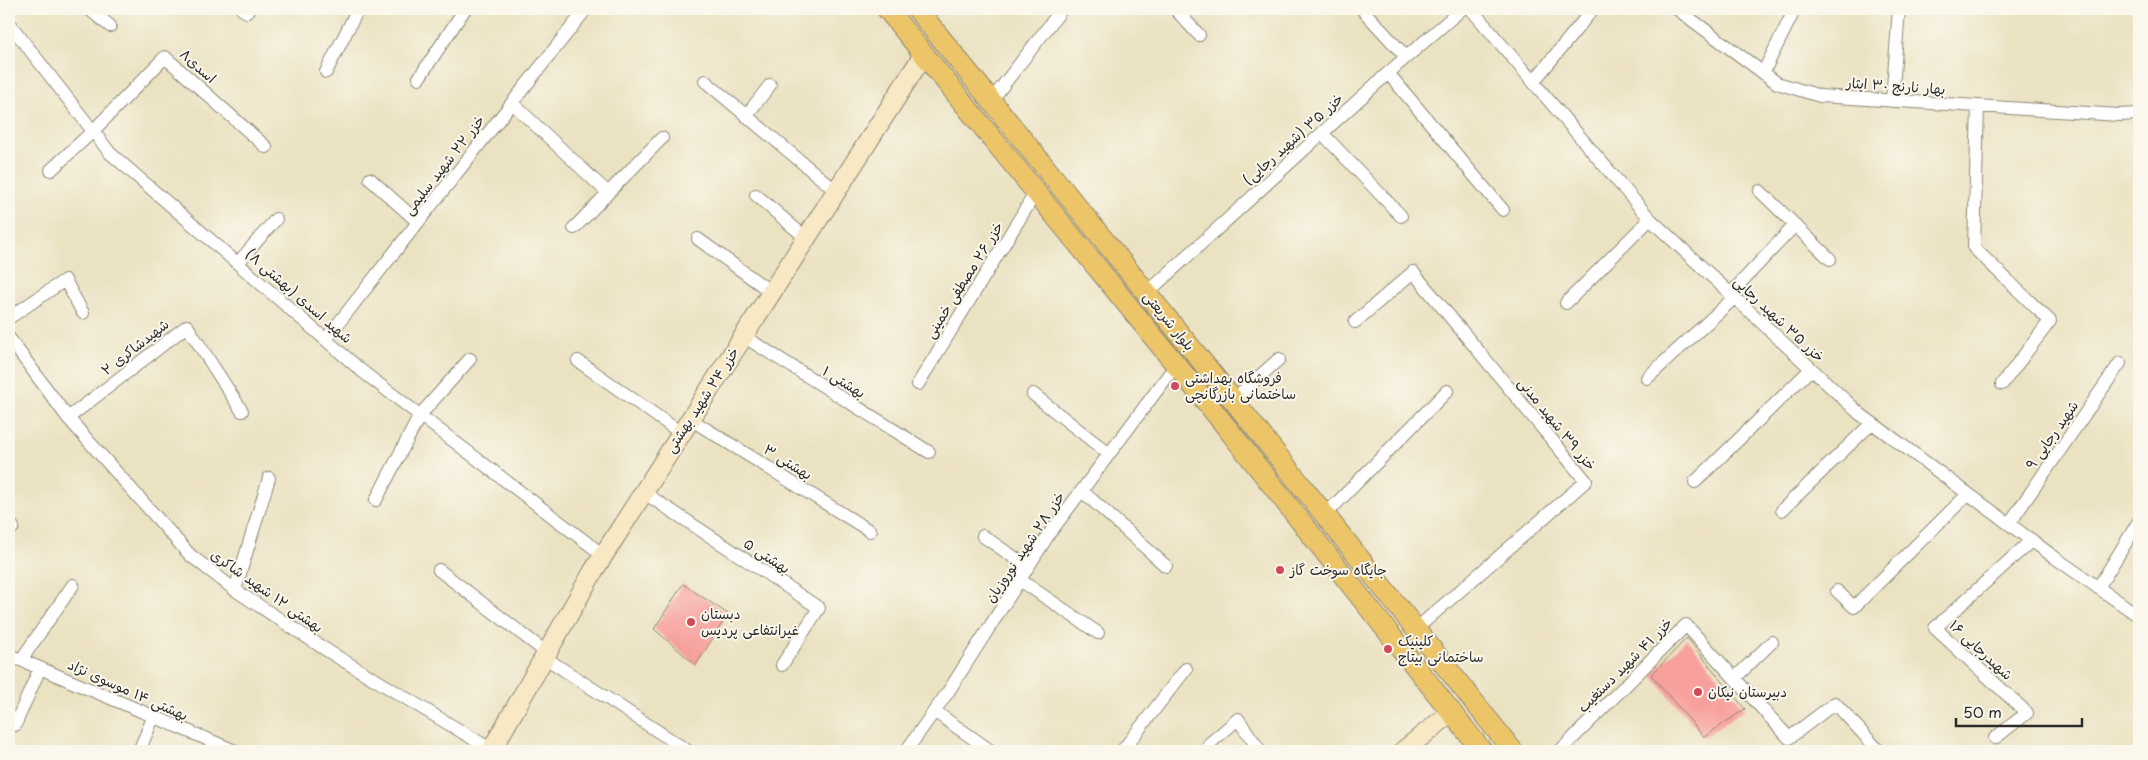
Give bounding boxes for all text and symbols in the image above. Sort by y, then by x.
street label: اسدی۸ [176,44,221,88]
street label: بهار نارنج ۳۰ ایثار [1845,71,1946,99]
street label: خزر ۳۵ (شهید رجایی) [1238,88,1347,189]
street label: خزر ۲۲ شهید سلیمی [398,110,489,219]
street label: خزر ۲۶ مصطفی خمینی [919,217,1008,342]
street label: شهید اسدی (بهشتی ۸) [241,243,357,348]
street label: خزر ۳۵ شهید رجایی [1729,271,1829,366]
street label: بلوار شریعتی [1139,286,1200,355]
street label: شهیدشاکری ۲ [96,313,173,380]
street label: خزر ۲۴ شهید بهشتی [659,343,744,457]
street label: بهشتی ۱ [819,360,870,403]
place label: فروشگاه بهداشتی ساختمانی بازرگانچی [1185,367,1296,404]
street label: خزر ۳۹ شهید مدنی [1513,373,1601,475]
marker: فروشگاه بهداشتی ساختمانی بازرگانچی [1169,380,1181,392]
street label: شهید رجایی ۹ [2020,396,2083,473]
street label: بهشتی ۳ [760,438,817,485]
street label: خزر ۲۸ شهید نوروزیان [980,487,1070,606]
street label: بهشتی ۵ [740,533,795,579]
street label: بهشتی ۱۲ شهید شاکری [207,544,328,637]
place label: جایگاه سوخت گاز [1289,559,1387,580]
marker: جایگاه سوخت گاز [1274,564,1286,576]
place label: دبستان غیرانتفاعی پردیس [701,603,799,640]
street label: خزر ۴۱ شهید دستغیب [1572,612,1677,717]
street label: شهیدرجایی ۱۶ [1945,615,2018,685]
marker: دبستان غیرانتفاعی پردیس [685,616,697,628]
place label: کلینیک ساختمانی بیتاج [1398,630,1484,667]
marker: کلینیک ساختمانی بیتاج [1382,643,1394,655]
street label: بهشتی ۱۴ موسوی نژاد [65,654,192,725]
place label: دبیرستان نیکان [1708,681,1787,702]
marker: دبیرستان نیکان [1692,686,1704,698]
scale bar [1956,695,2082,727]
text: 50 m [1963,700,2002,723]

